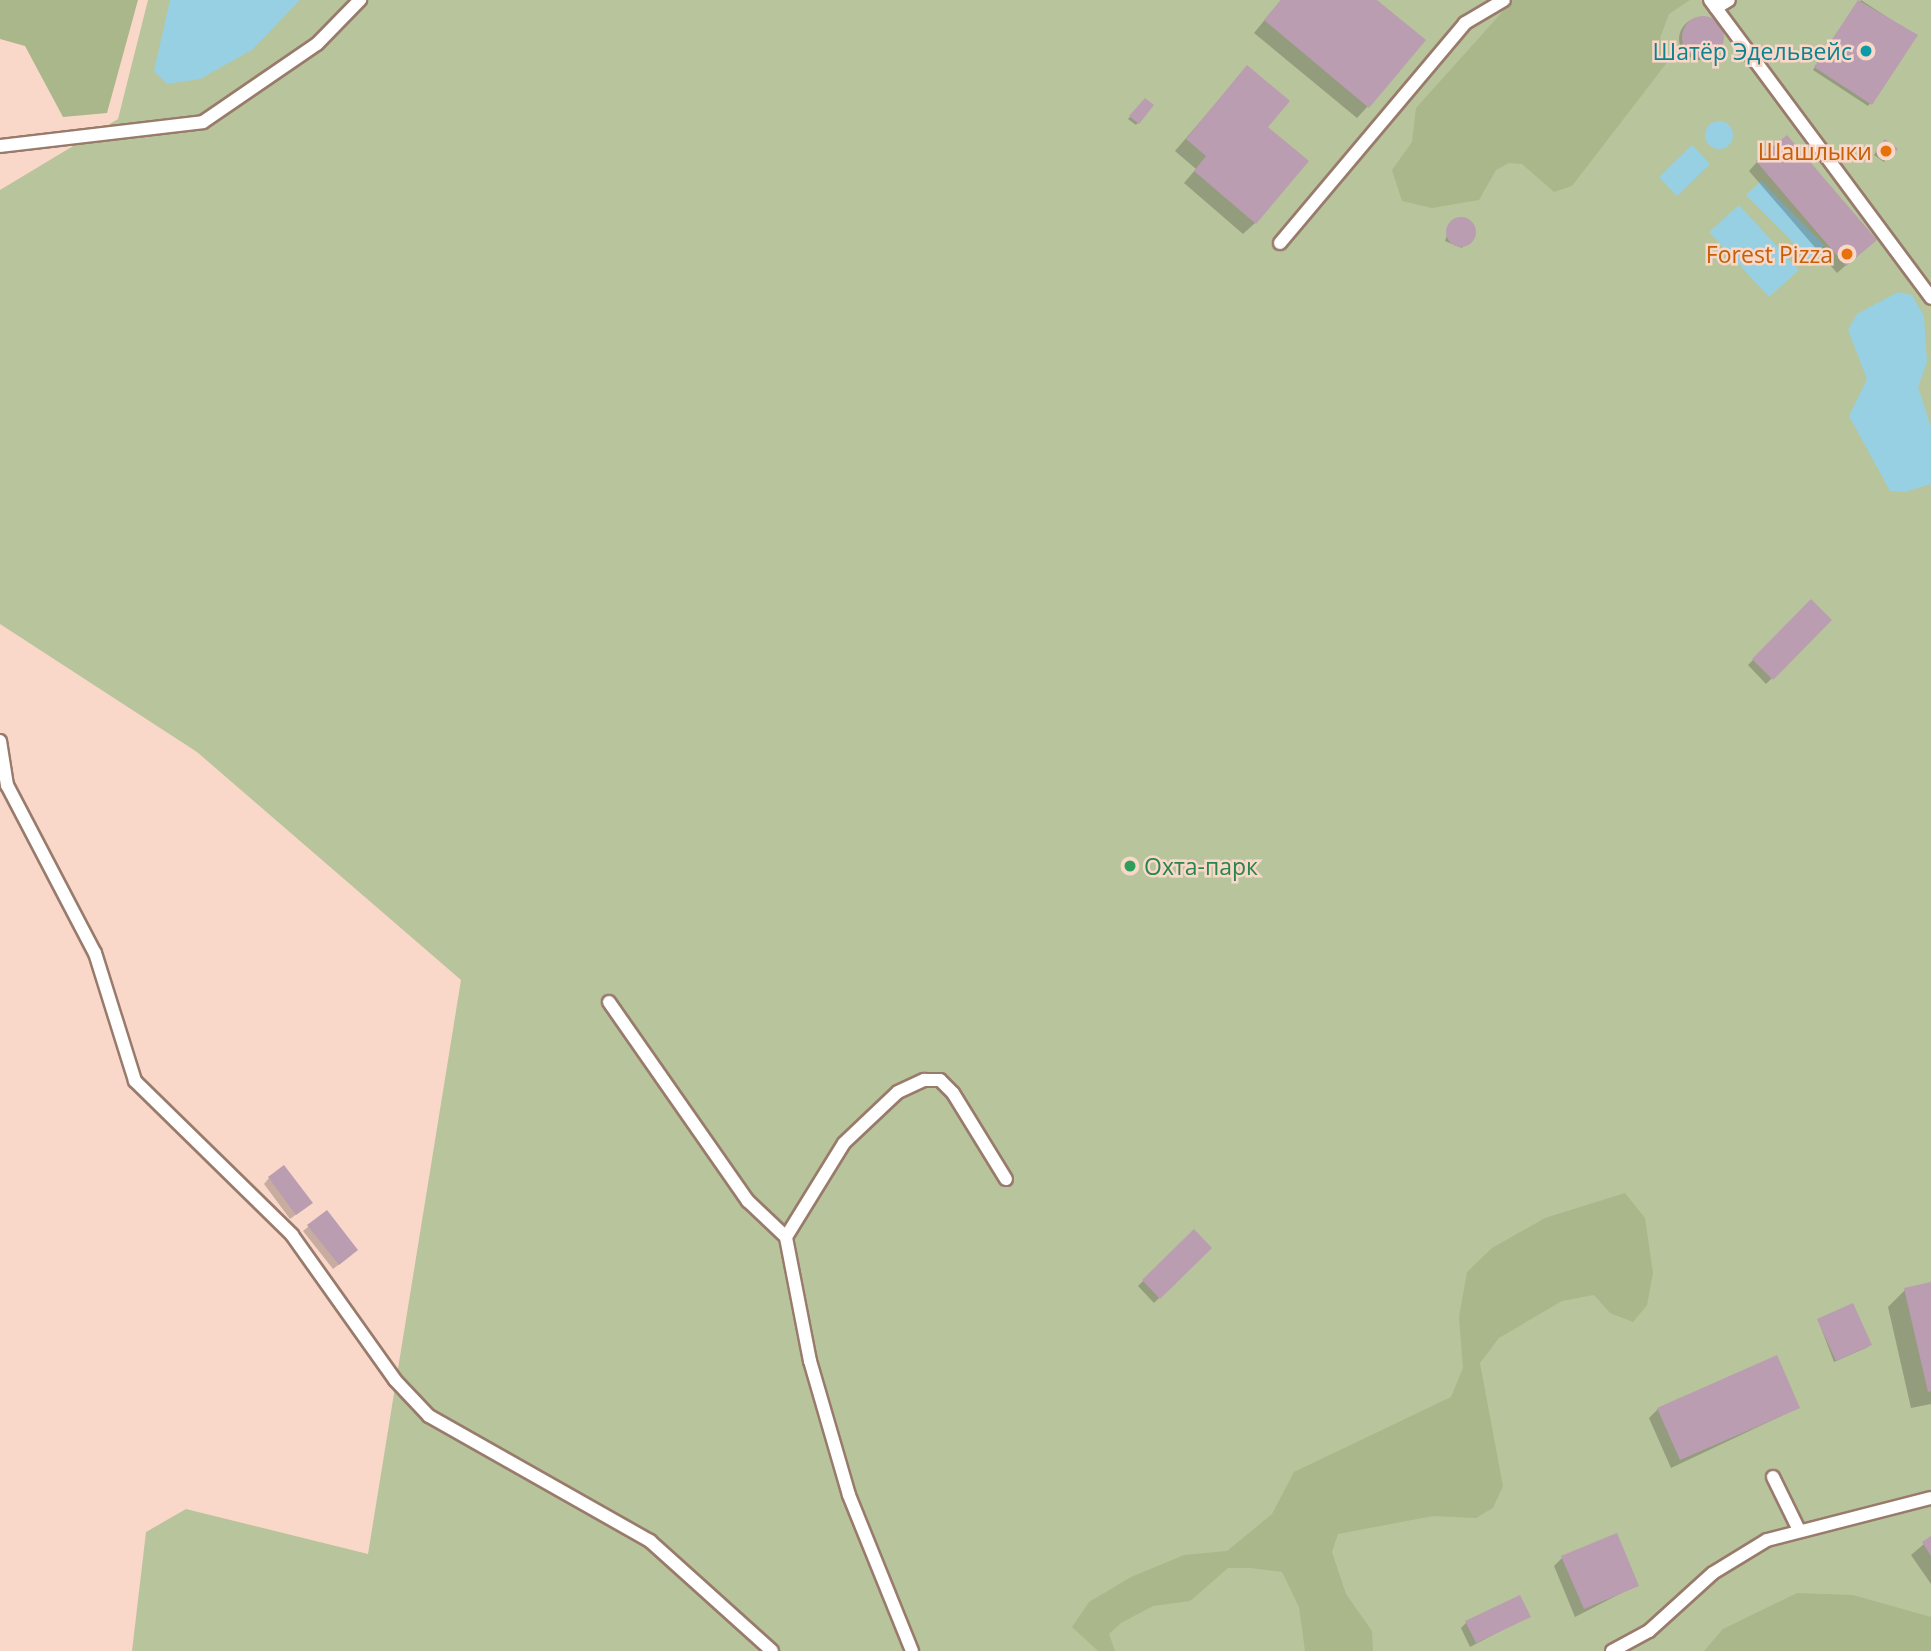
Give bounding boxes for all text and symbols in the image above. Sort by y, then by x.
place label: Шатёр Эдельвейс [1653,37,1852,65]
marker: Шатёр Эдельвейс [1858,43,1874,59]
place label: Шашлыки [1758,137,1872,165]
marker: Шашлыки [1878,143,1894,159]
place label: Forest Pizza [1706,240,1833,268]
marker: Forest Pizza [1839,246,1855,262]
place label: Охта-парк [1144,852,1258,880]
marker: Охта-парк [1122,858,1138,874]

